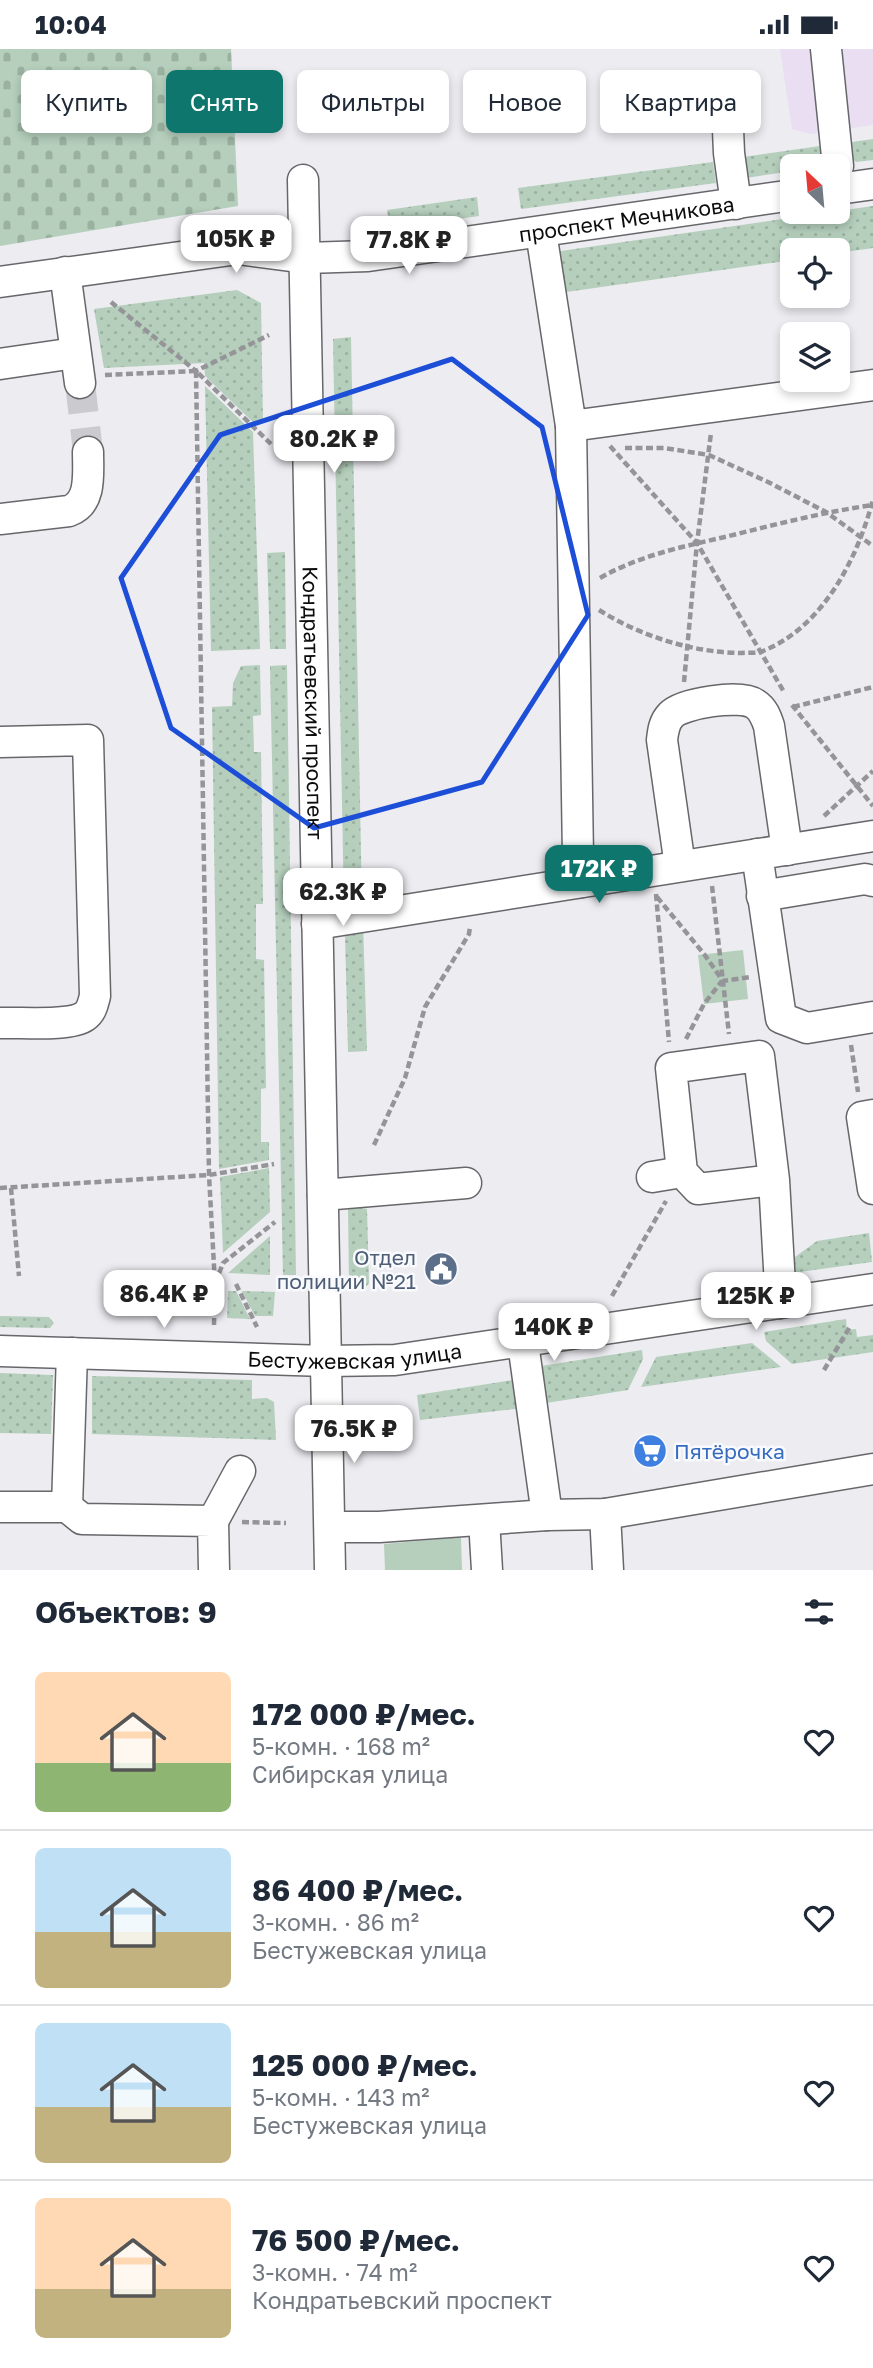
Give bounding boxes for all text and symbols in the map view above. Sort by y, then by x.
text: 10:04 [35,9,107,40]
chip: Купить [21,70,152,133]
chip: Снять [166,70,283,133]
chip: Фильтры [297,70,449,133]
chip: Новое [463,70,586,133]
chip: Квартира [600,70,761,133]
north arrow [780,154,850,224]
map controls [780,154,850,392]
street label: проспект Мечникова [517,191,736,247]
pin: 105K ₽ [179,215,293,275]
pin: 77.8K ₽ [344,217,474,276]
text: 105K ₽ [197,224,275,252]
text: 77.8K ₽ [366,225,452,253]
button: locate [780,238,850,308]
button: layers [780,322,850,392]
pin: 80.2K ₽ [269,415,399,475]
text: 80.2K ₽ [289,424,379,452]
street label: Кондратьевский проспект [298,566,329,840]
pin: 172K ₽ [542,845,656,905]
text: 172K ₽ [561,854,637,882]
pin: 62.3K ₽ [278,869,408,928]
text: 62.3K ₽ [299,877,387,905]
place label: Отдел полиции №21 [277,1244,416,1294]
public building icon: Отдел полиции №21 [422,1250,460,1288]
pin: 86.4K ₽ [99,1271,229,1330]
pin: 125K ₽ [699,1273,813,1332]
text: 86.4K ₽ [119,1279,209,1307]
text: 125K ₽ [717,1281,795,1309]
pin: 140K ₽ [497,1303,611,1363]
text: 140K ₽ [514,1312,594,1340]
street label: Бестужевская улица [247,1337,463,1374]
pin: 76.5K ₽ [289,1405,419,1465]
text: 76.5K ₽ [311,1414,397,1442]
supermarket icon: Пятёрочка [631,1432,669,1470]
place label: Пятёрочка [674,1438,785,1464]
icon: filters [800,1593,838,1631]
text: Объектов: 9 [35,1594,217,1630]
text: 172 000 ₽/мес. [252,1696,476,1732]
icon: home [91,1700,175,1784]
icon: heart [800,1723,838,1761]
text: 5-комн. · 168 m² [252,1732,430,1760]
text: Сибирская улица [252,1760,448,1788]
text: 86 400 ₽/мес. [252,1872,463,1908]
icon: home [91,1876,175,1960]
icon: heart [800,1899,838,1937]
text: 3-комн. · 86 m² [252,1908,419,1936]
text: Бестужевская улица [252,1936,487,1964]
text: 125 000 ₽/мес. [252,2047,478,2083]
icon: home [91,2051,175,2135]
icon: heart [800,2074,838,2112]
text: 5-комн. · 143 m² [252,2083,430,2111]
text: Бестужевская улица [252,2111,487,2139]
text: 76 500 ₽/мес. [252,2222,460,2258]
icon: home [91,2226,175,2310]
icon: heart [800,2249,838,2287]
text: 3-комн. · 74 m² [252,2258,417,2286]
text: Кондратьевский проспект [252,2286,552,2314]

